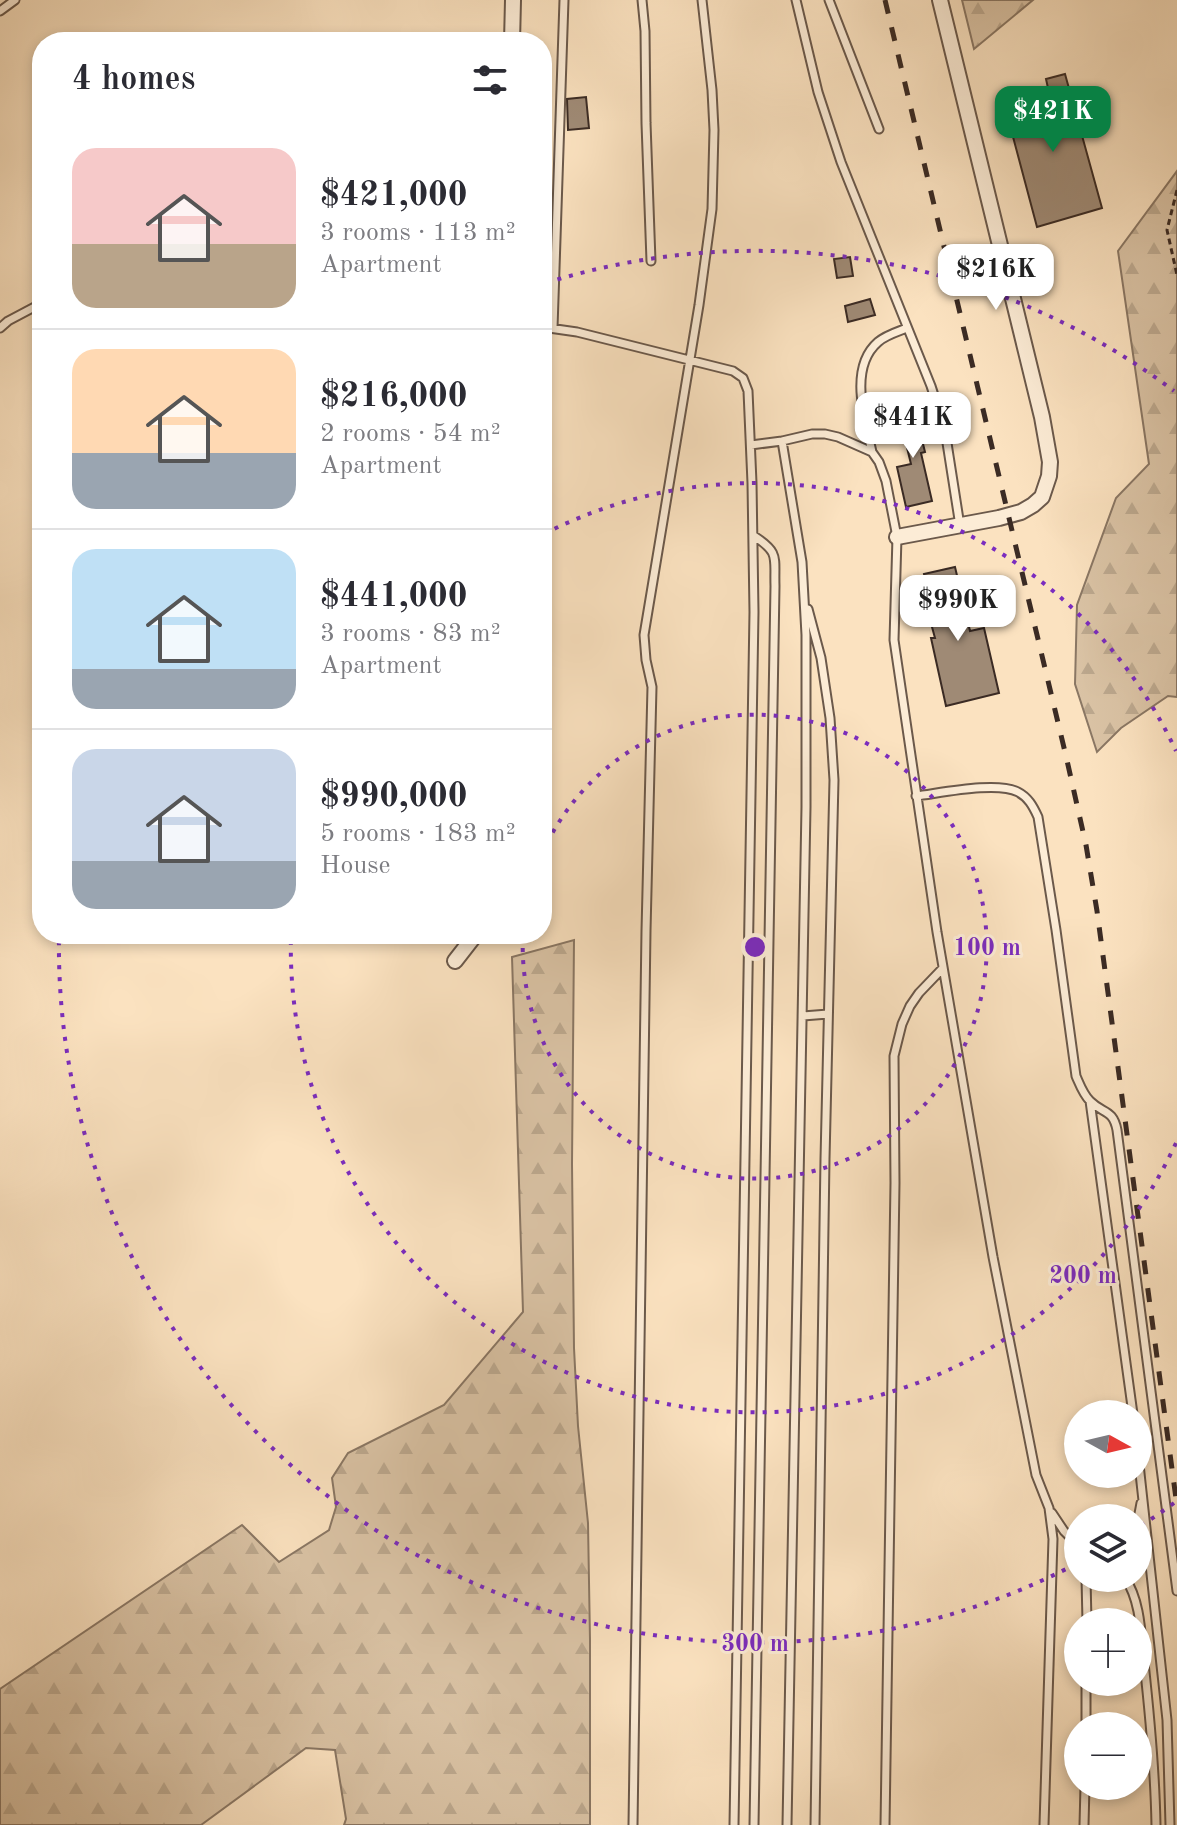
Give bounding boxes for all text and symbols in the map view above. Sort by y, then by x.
icon: filters [468,58,512,102]
text: 4 homes [72,63,195,97]
pin: $421K [997,86,1109,154]
text: $421K [1013,99,1093,125]
text: $421,000 [320,179,468,213]
icon: home [136,180,232,276]
text: 3 rooms · 113 m² [320,220,516,246]
pin: $216K [940,244,1052,312]
text: Apartment [320,252,442,278]
text: $216K [956,257,1036,283]
text: $216,000 [320,380,468,414]
icon: home [136,381,232,477]
pin: $441K [857,392,969,460]
text: $441K [873,405,953,431]
text: 2 rooms · 54 m² [320,421,501,447]
text: Apartment [320,453,442,479]
pin: $990K [902,575,1014,643]
text: $441,000 [320,580,468,614]
icon: home [136,581,232,677]
text: $990K [918,588,998,614]
text: 3 rooms · 83 m² [320,621,501,647]
text: Apartment [320,653,442,679]
text: $990,000 [320,780,468,814]
icon: home [136,781,232,877]
text: 5 rooms · 183 m² [320,821,516,847]
text: House [320,853,391,879]
centre of rings [741,933,769,961]
text: 100 m [953,937,1021,961]
text: 200 m [1049,1265,1117,1289]
north arrow [1064,1400,1152,1488]
map controls [1064,1400,1152,1800]
button: layers [1064,1504,1152,1592]
button: + [1064,1608,1152,1696]
text: 300 m [721,1633,789,1657]
button: − [1064,1712,1152,1800]

